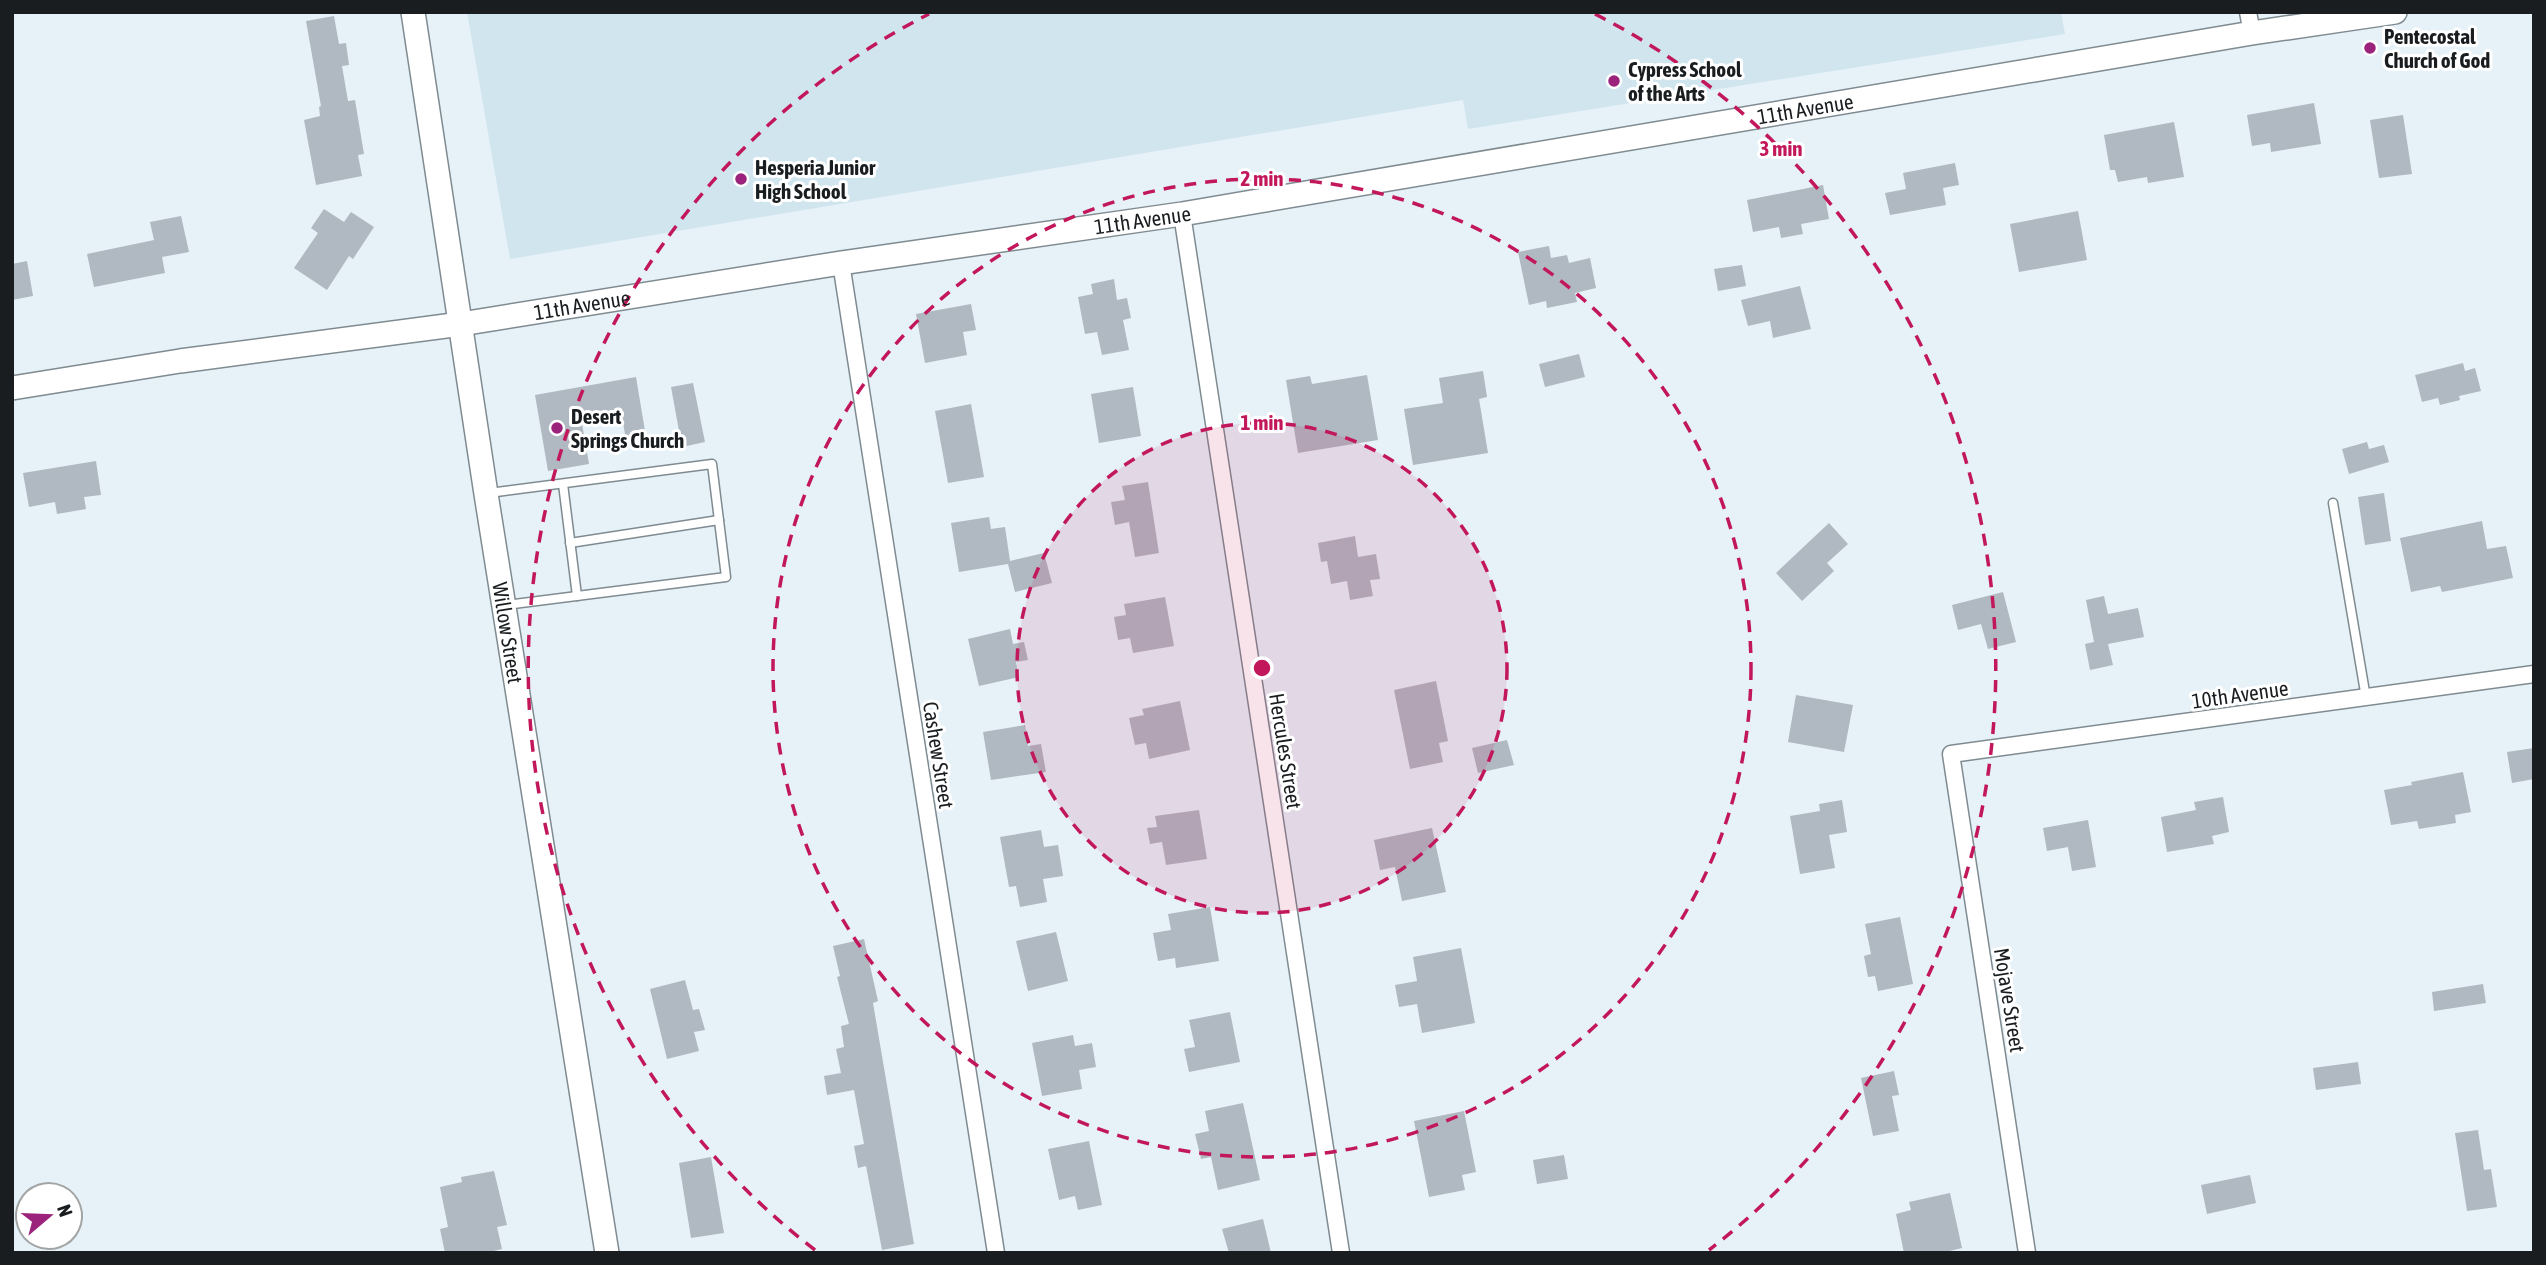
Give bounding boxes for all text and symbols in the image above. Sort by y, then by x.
place label: Pentecostal Church of God [2384,24,2490,72]
marker: Pentecostal Church of God [2362,40,2378,56]
place label: Cypress School of the Arts [1628,57,1742,105]
marker: Cypress School of the Arts [1606,73,1622,89]
street label: 11th Avenue [1755,89,1855,129]
text: 3 min [1760,136,1802,160]
place label: Hesperia Junior High School [755,155,876,203]
text: 2 min [1241,166,1283,190]
marker: Hesperia Junior High School [733,171,749,187]
street label: 11th Avenue [1093,201,1192,238]
street label: 11th Avenue [532,285,632,324]
place label: Desert Springs Church [571,404,684,452]
text: 1 min [1241,410,1283,434]
marker: Desert Springs Church [549,420,565,436]
street label: Willow Street [488,580,528,685]
centre of rings [1250,656,1274,680]
street label: 10th Avenue [2190,675,2290,713]
street label: Hercules Street [1265,691,1307,811]
street label: Cashew Street [919,700,959,810]
street label: Mojave Street [1990,946,2030,1054]
north arrow [14,1181,84,1251]
text: N [53,1202,77,1219]

